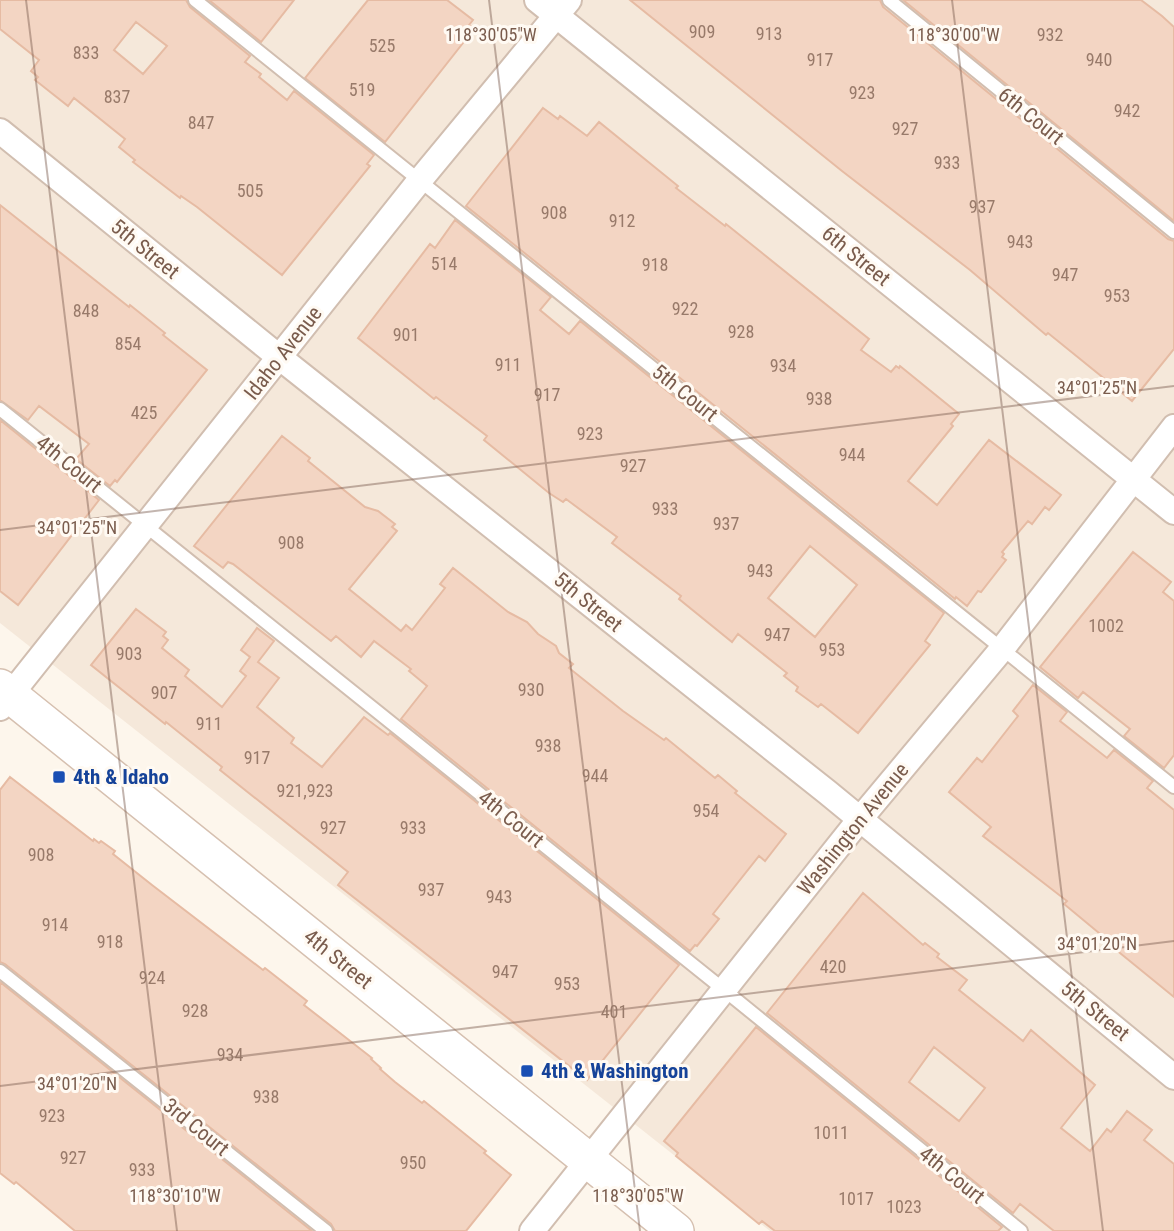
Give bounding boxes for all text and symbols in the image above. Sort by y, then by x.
house number: 909 [689,21,715,42]
house number: 913 [756,23,782,44]
text: 118°30'05"W [445,24,537,45]
text: 118°30'00"W [908,24,1000,45]
house number: 932 [1037,24,1063,45]
house number: 525 [369,35,395,56]
house number: 833 [73,42,99,63]
house number: 917 [807,49,833,70]
house number: 940 [1086,49,1112,70]
house number: 519 [349,79,375,100]
house number: 923 [849,82,875,103]
street label: 6th Court [993,82,1069,150]
house number: 837 [104,86,130,107]
house number: 942 [1114,100,1140,121]
house number: 847 [188,112,214,133]
house number: 927 [892,118,918,139]
house number: 933 [934,152,960,173]
house number: 505 [237,180,263,201]
house number: 937 [969,196,995,217]
house number: 908 [541,202,567,223]
house number: 912 [609,210,635,231]
street label: 5th Street [106,214,184,284]
street label: 6th Street [817,221,895,291]
house number: 943 [1007,231,1033,252]
house number: 514 [431,253,457,274]
house number: 918 [642,254,668,275]
house number: 947 [1052,264,1078,285]
house number: 953 [1104,285,1130,306]
house number: 922 [672,298,698,319]
house number: 848 [73,300,99,321]
street label: Idaho Avenue [239,301,327,404]
house number: 928 [728,321,754,342]
house number: 901 [393,324,419,345]
house number: 854 [115,333,141,354]
house number: 911 [495,354,521,375]
house number: 934 [770,355,796,376]
street label: 5th Court [647,359,723,427]
text: 34°01'25"N [1057,377,1137,398]
house number: 917 [534,384,560,405]
house number: 938 [806,388,832,409]
house number: 425 [131,402,157,423]
house number: 923 [577,423,603,444]
street label: 4th Court [31,430,107,498]
house number: 944 [839,444,865,465]
house number: 927 [620,455,646,476]
house number: 933 [652,498,678,519]
house number: 937 [713,513,739,534]
text: 34°01'25"N [37,517,117,538]
house number: 908 [278,532,304,553]
house number: 943 [747,560,773,581]
street label: 5th Street [549,567,627,637]
house number: 1002 [1088,615,1124,636]
house number: 947 [764,624,790,645]
house number: 953 [819,639,845,660]
house number: 903 [116,643,142,664]
house number: 930 [518,679,544,700]
house number: 907 [151,682,177,703]
house number: 911 [196,713,222,734]
house number: 938 [535,735,561,756]
house number: 917 [244,747,270,768]
street label: Washington Avenue [792,758,914,900]
place label: 4th & Idaho [73,765,169,789]
house number: 944 [582,765,608,786]
marker: 4th & Idaho [51,769,67,785]
house number: 921,923 [277,780,333,801]
street label: 4th Court [473,785,549,853]
house number: 954 [693,800,719,821]
house number: 927 [320,817,346,838]
house number: 933 [400,817,426,838]
house number: 908 [28,844,54,865]
house number: 937 [418,879,444,900]
house number: 943 [486,886,512,907]
house number: 914 [42,914,68,935]
street label: 4th Street [299,924,377,994]
house number: 918 [97,931,123,952]
text: 34°01'20"N [1057,933,1137,954]
house number: 420 [820,956,846,977]
house number: 947 [492,961,518,982]
house number: 924 [139,967,165,988]
house number: 953 [554,973,580,994]
street label: 5th Street [1056,976,1134,1046]
house number: 928 [182,1000,208,1021]
house number: 401 [601,1001,627,1022]
house number: 934 [217,1044,243,1065]
place label: 4th & Washington [541,1059,689,1083]
marker: 4th & Washington [519,1063,535,1079]
text: 34°01'20"N [37,1073,117,1094]
house number: 938 [253,1086,279,1107]
street label: 3rd Court [158,1093,234,1161]
house number: 923 [39,1105,65,1126]
house number: 1011 [813,1122,849,1143]
street label: 4th Court [914,1141,990,1209]
house number: 927 [60,1147,86,1168]
house number: 950 [400,1152,426,1173]
house number: 933 [129,1159,155,1180]
text: 118°30'10"W [129,1185,221,1206]
text: 118°30'05"W [592,1185,684,1206]
house number: 1017 [838,1188,874,1209]
house number: 1023 [886,1196,922,1217]

